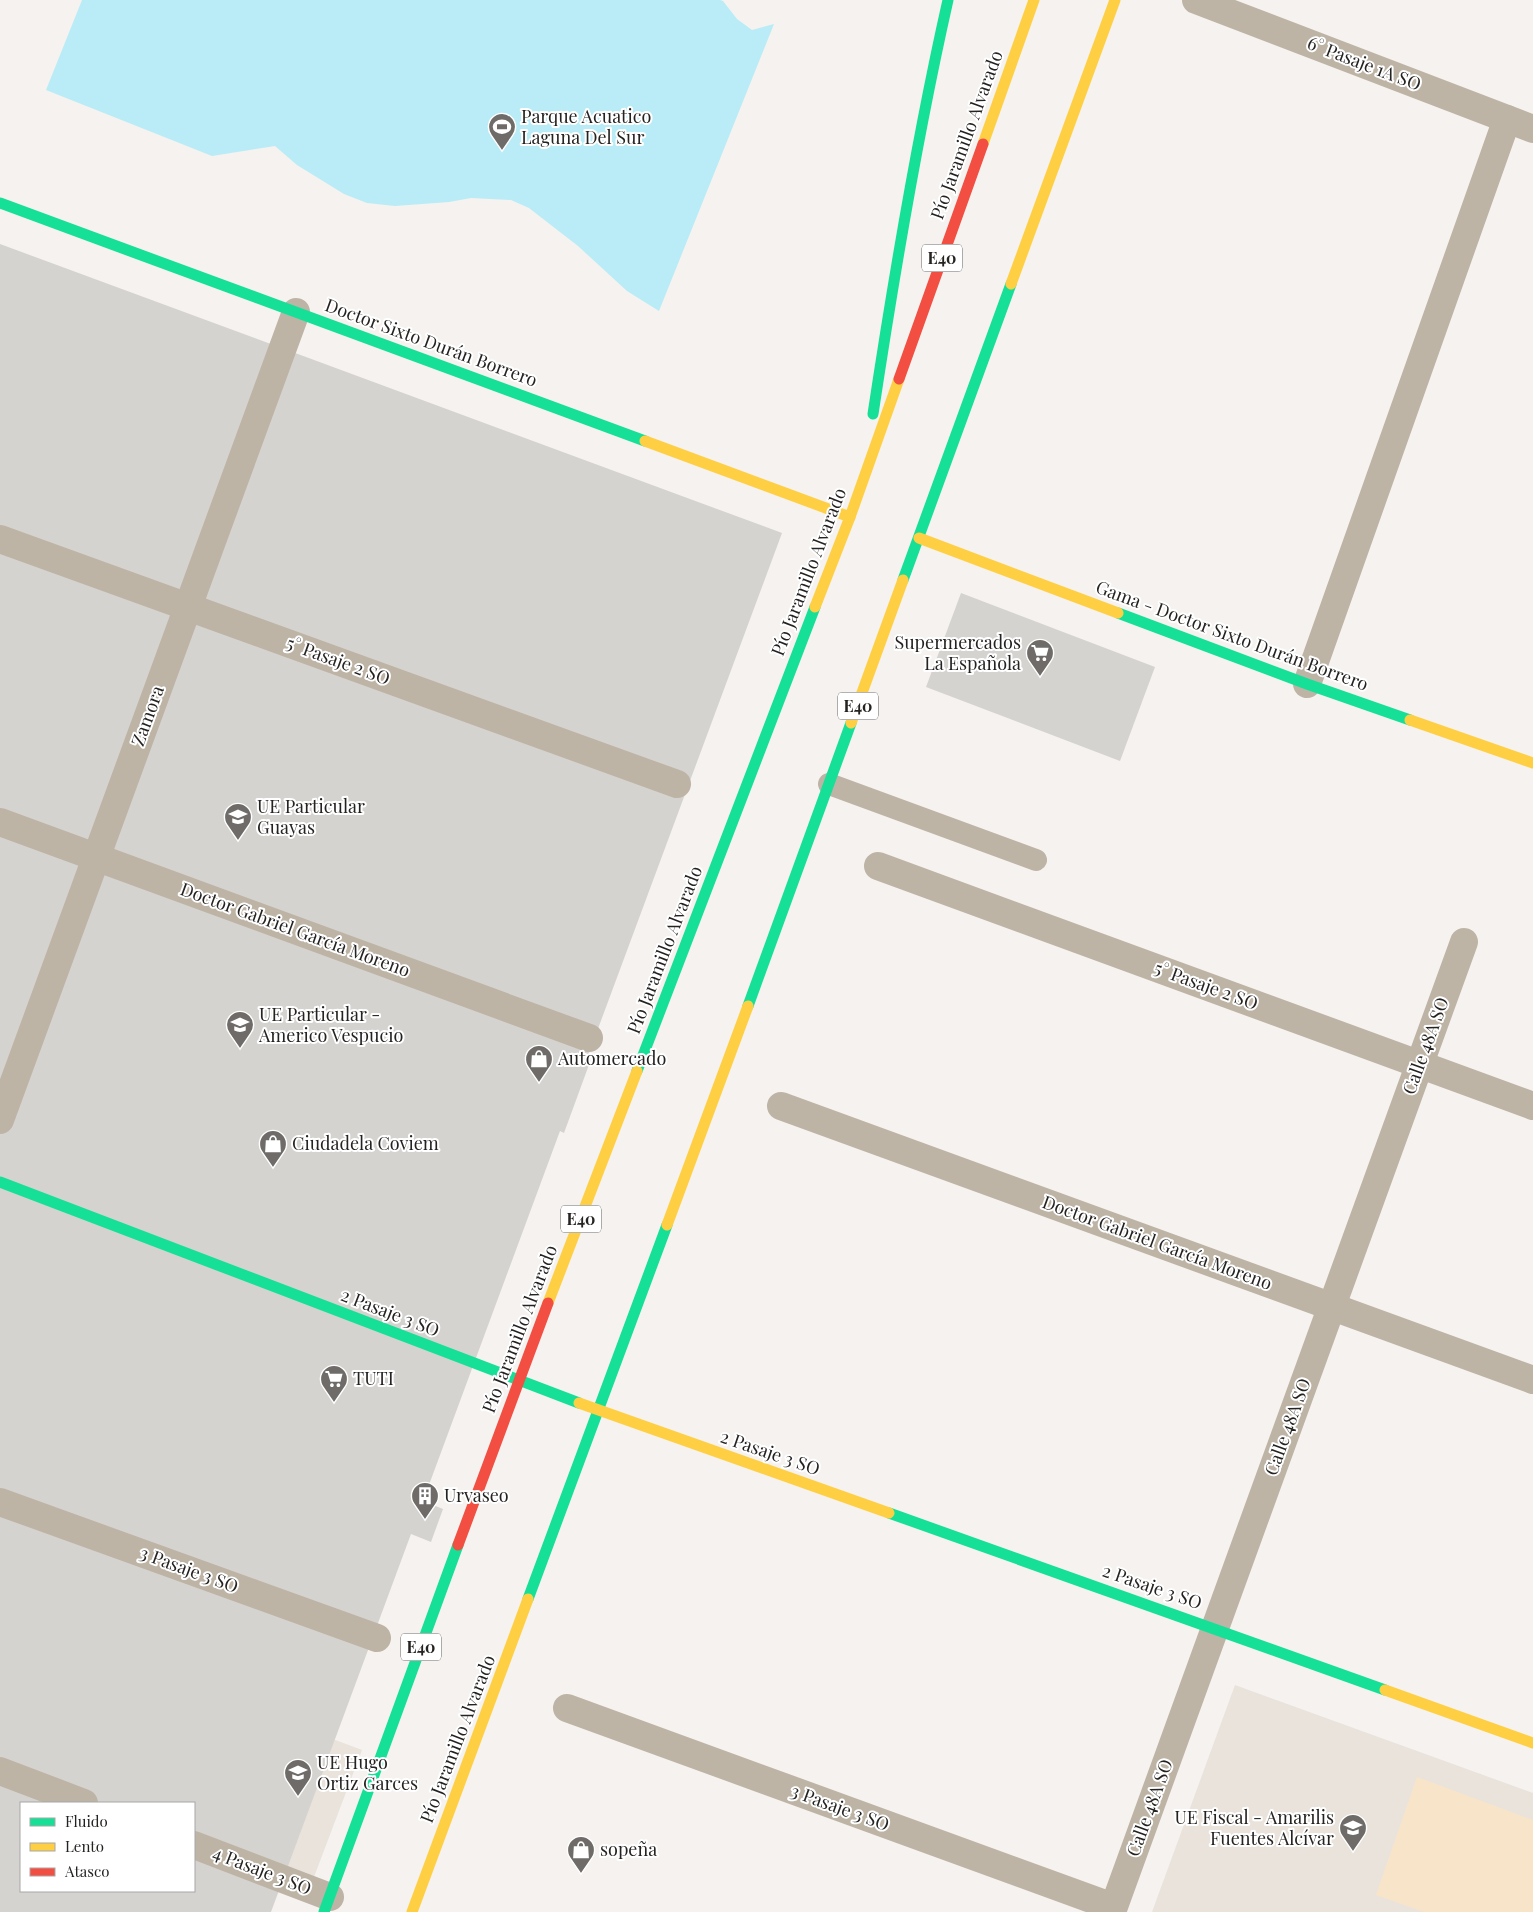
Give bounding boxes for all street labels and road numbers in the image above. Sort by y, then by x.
street label: 6° Pasaje 1A SO [1304,30,1425,96]
street label: Pío Jaramillo Alvarado [924,47,1008,222]
road number: E40 [922,244,962,272]
street label: Doctor Sixto Durán Borrero [322,292,541,392]
street label: Pío Jaramillo Alvarado [765,484,851,659]
street label: Gama - Doctor Sixto Durán Borrero [1093,574,1372,696]
street label: 5° Pasaje 2 SO [283,630,394,690]
street label: Zamora [125,682,169,749]
road number: E40 [838,692,878,719]
street label: Pío Jaramillo Alvarado [621,862,707,1037]
street label: Doctor Gabriel García Moreno [177,876,414,982]
street label: 5° Pasaje 2 SO [1151,955,1262,1015]
street label: Calle 48A SO [1396,994,1454,1098]
street label: Doctor Gabriel García Moreno [1039,1189,1276,1295]
road number: E40 [561,1206,601,1232]
street label: Pío Jaramillo Alvarado [476,1241,562,1416]
street label: 2 Pasaje 3 SO [338,1282,443,1342]
street label: Calle 48A SO [1258,1375,1316,1479]
street label: 2 Pasaje 3 SO [717,1424,823,1480]
street label: 3 Pasaje 3 SO [137,1540,242,1598]
street label: 2 Pasaje 3 SO [1099,1558,1205,1614]
road number: E40 [401,1634,441,1660]
street label: Pío Jaramillo Alvarado [414,1651,500,1826]
street label: Calle 48A SO [1120,1756,1178,1860]
street label: 3 Pasaje 3 SO [788,1778,893,1836]
street label: 4 Pasaje 3 SO [210,1840,315,1900]

